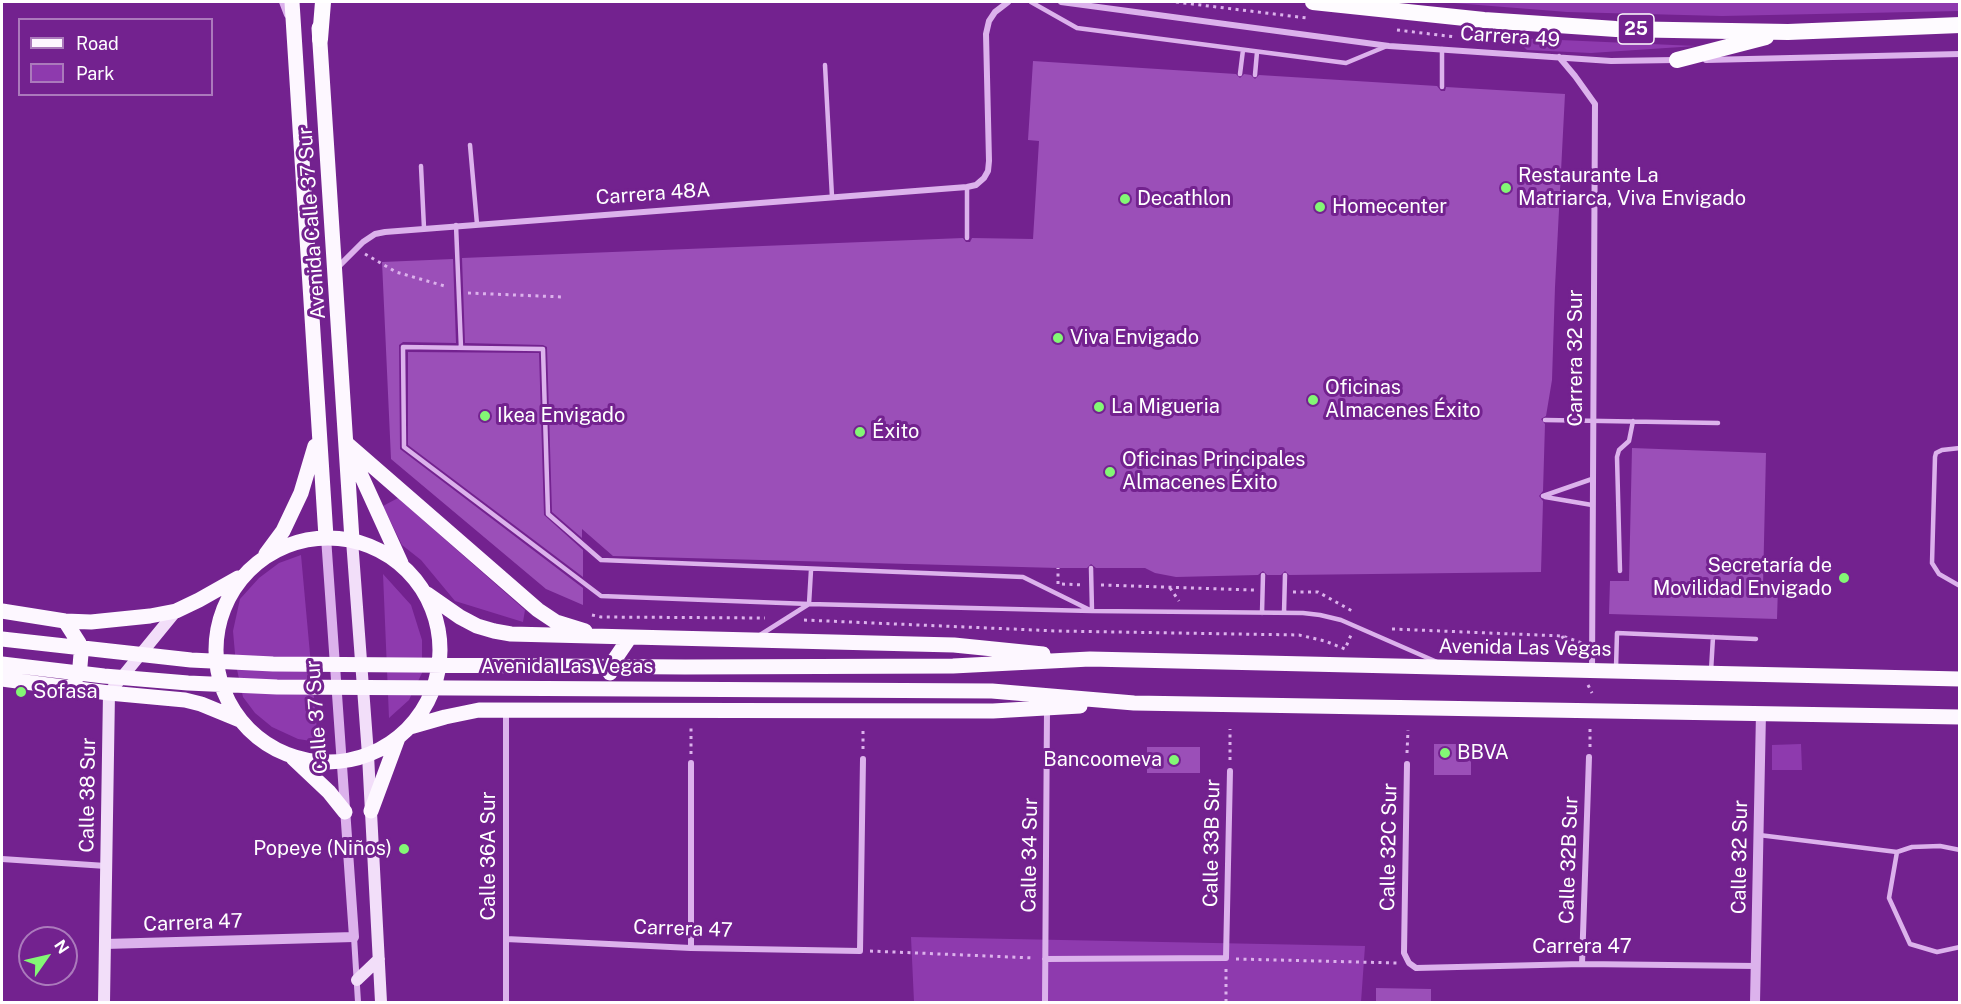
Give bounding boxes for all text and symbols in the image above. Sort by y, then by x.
road number: 25 [1618,14,1654,44]
legend [18,18,213,96]
street label: Carrera 49 [1459,22,1561,52]
text: Road [76,33,119,54]
text: Park [76,63,114,84]
street label: Avenida Calle 37 Sur [293,126,331,320]
place label: Restaurante La Matriarca, Viva Envigado [1518,164,1746,211]
street label: Carrera 48A [595,178,711,210]
marker: Restaurante La Matriarca, Viva Envigado [1499,181,1513,195]
place label: Decathlon [1137,187,1231,211]
marker: Decathlon [1118,192,1132,206]
place label: Homecenter [1332,195,1447,219]
marker: Homecenter [1313,200,1327,214]
street label: Carrera 32 Sur [1564,289,1588,427]
place label: Viva Envigado [1070,326,1199,350]
marker: Viva Envigado [1051,331,1065,345]
place label: Oficinas Almacenes Éxito [1325,376,1481,423]
marker: Oficinas Almacenes Éxito [1306,393,1320,407]
place label: La Migueria [1111,395,1220,419]
marker: La Migueria [1092,400,1106,414]
place label: Ikea Envigado [497,404,625,428]
marker: Ikea Envigado [478,409,492,423]
place label: Éxito [872,420,919,444]
marker: Éxito [853,425,867,439]
place label: Oficinas Principales Almacenes Éxito [1122,448,1305,495]
marker: Oficinas Principales Almacenes Éxito [1103,465,1117,479]
place label: Secretaría de Movilidad Envigado [1653,554,1832,601]
marker: Secretaría de Movilidad Envigado [1837,571,1851,585]
street label: Avenida Las Vegas [1438,634,1612,662]
street label: Avenida Las Vegas [481,655,653,679]
street label: Calle 37 Sur [301,659,333,775]
place label: Sofasa [33,680,97,704]
marker: Sofasa [14,685,28,699]
street label: Calle 38 Sur [75,737,101,853]
place label: BBVA [1457,741,1509,765]
marker: BBVA [1438,746,1452,760]
place label: Bancoomeva [1043,748,1162,772]
marker: Bancoomeva [1167,753,1181,767]
street label: Calle 33B Sur [1199,779,1225,907]
street label: Calle 32C Sur [1376,783,1402,911]
street label: Calle 36A Sur [477,791,501,921]
street label: Calle 32B Sur [1555,796,1583,924]
street label: Calle 34 Sur [1017,797,1043,913]
street label: Calle 32 Sur [1727,800,1753,914]
place label: Popeye (Niños) [253,837,392,861]
marker: Popeye (Niños) [397,842,411,856]
street label: Carrera 47 [143,909,243,937]
street label: Carrera 47 [633,915,733,943]
north arrow [18,926,78,986]
street label: Carrera 47 [1532,935,1632,959]
text: N [50,936,73,957]

